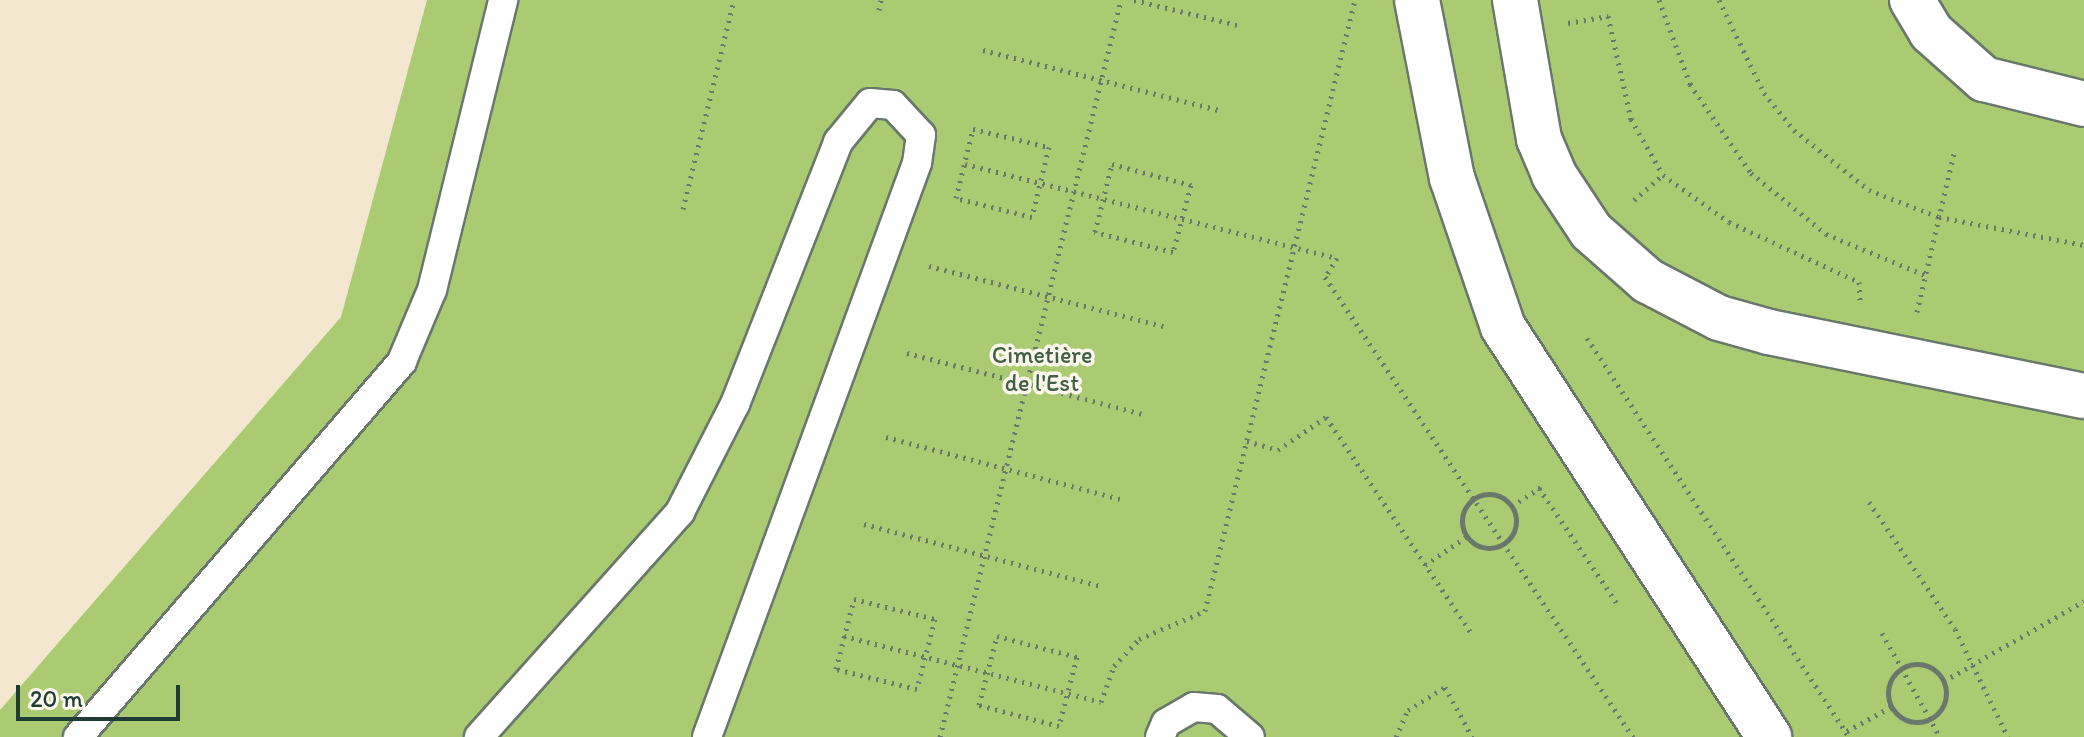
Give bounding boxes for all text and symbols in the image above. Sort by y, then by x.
park label: Cimetière de l'Est [992,341,1092,397]
scale bar [20,669,184,719]
text: 20 m [30,684,83,713]

